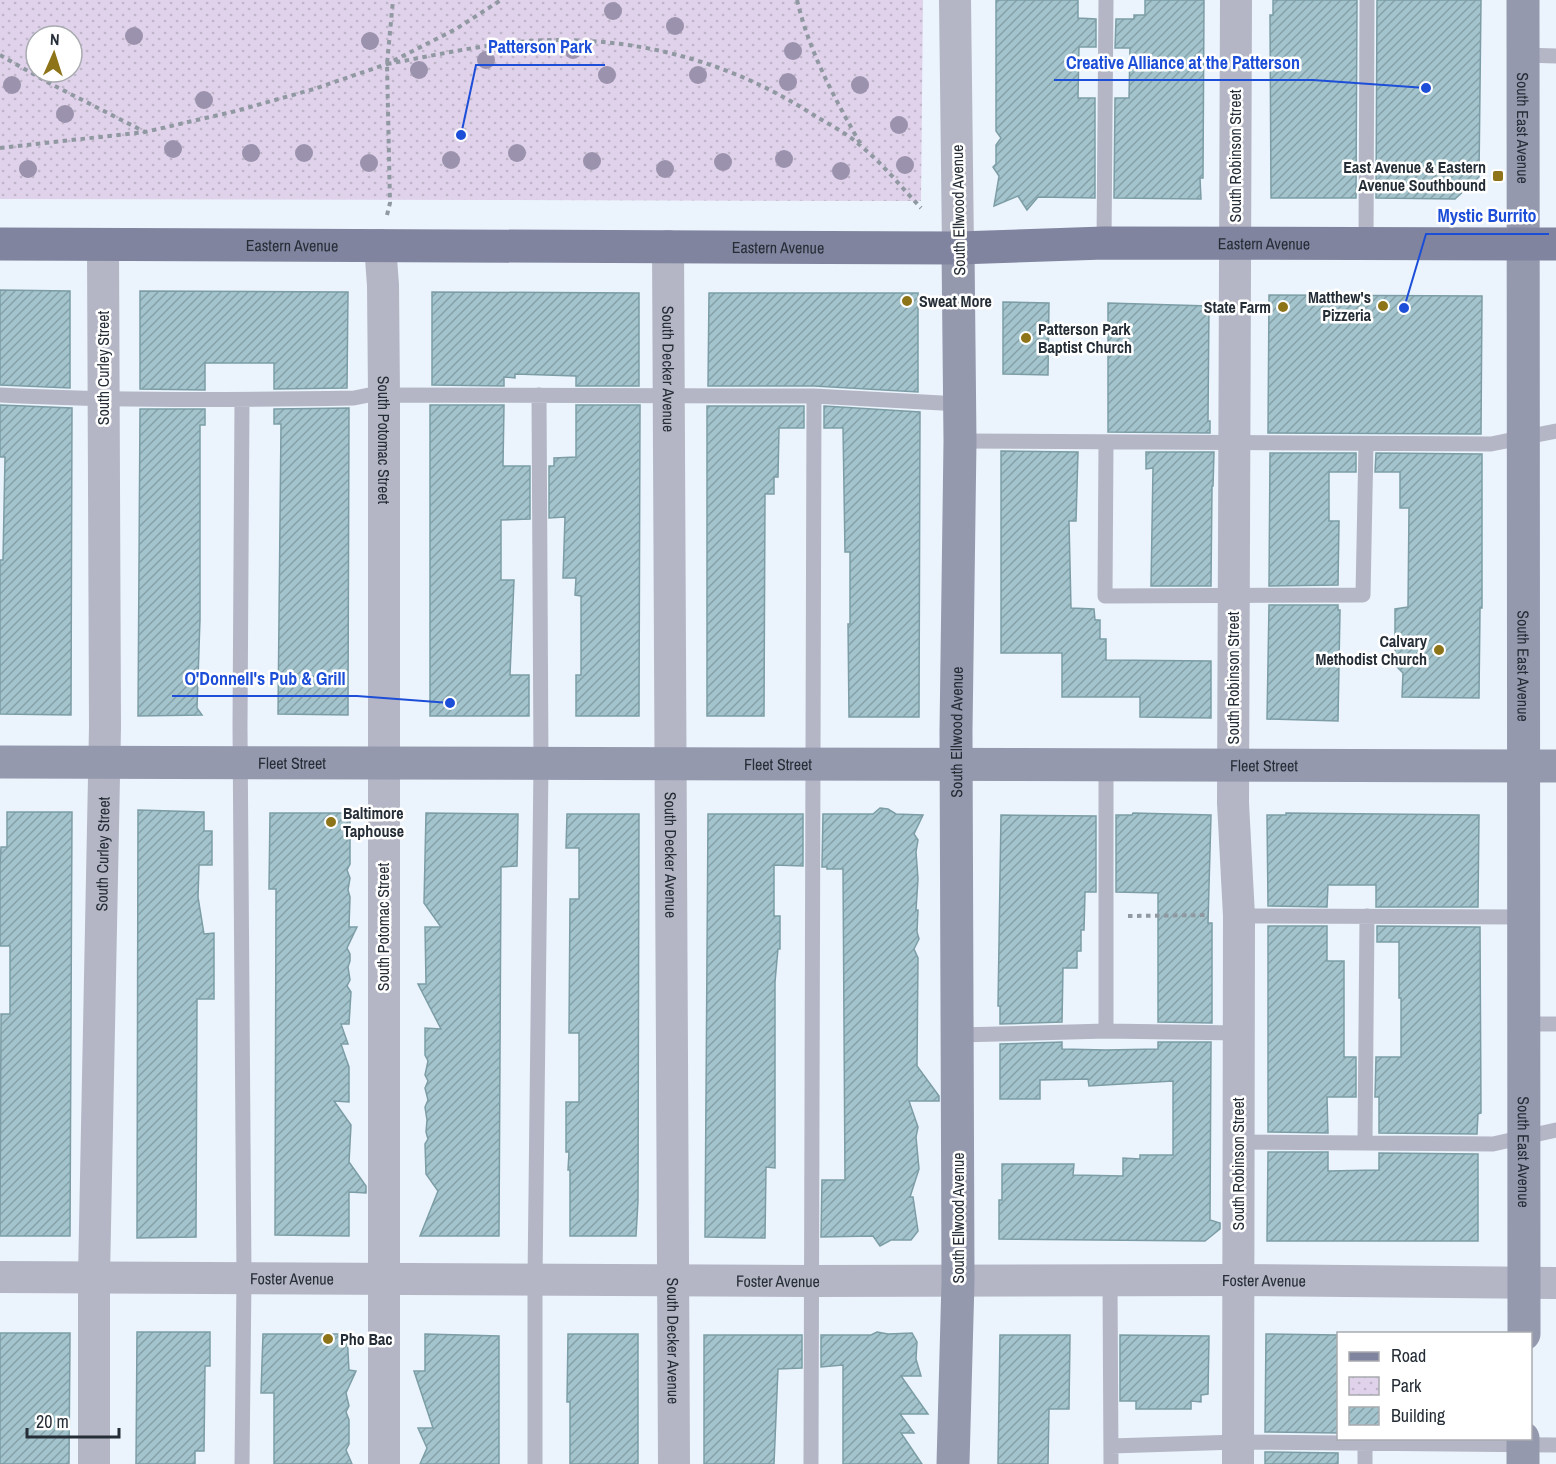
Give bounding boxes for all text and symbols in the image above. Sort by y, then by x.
north arrow [24,24,84,84]
text: N [49,28,60,50]
callout: Patterson Park [476,29,605,65]
text: Patterson Park [488,34,593,59]
callout: Creative Alliance at the Patterson [1054,44,1313,80]
text: Creative Alliance at the Patterson [1066,50,1300,75]
street label: South East Avenue [1512,72,1534,184]
street label: South Robinson Street [1224,89,1246,222]
street label: South Ellwood Avenue [946,144,970,276]
place label: East Avenue & Eastern Avenue Southbound [1343,156,1486,196]
marker: East Avenue & Eastern Avenue Southbound [1491,169,1505,183]
callout: Mystic Burrito [1426,198,1549,234]
text: Mystic Burrito [1437,203,1537,228]
street label: Eastern Avenue [1218,232,1310,254]
street label: Eastern Avenue [246,234,338,256]
street label: Eastern Avenue [732,236,824,258]
place label: Matthew's Pizzeria [1308,286,1372,326]
place label: Sweat More [919,290,992,312]
marker: Sweat More [900,294,914,308]
place label: State Farm [1204,296,1271,318]
marker: Matthew's Pizzeria [1376,299,1390,313]
marker: State Farm [1276,300,1290,314]
street label: South Decker Avenue [657,306,680,432]
street label: South Curley Street [92,310,114,425]
place label: Patterson Park Baptist Church [1038,318,1132,358]
marker: Patterson Park Baptist Church [1019,331,1033,345]
street label: South Potomac Street [373,376,395,504]
street label: South East Avenue [1512,610,1535,722]
street label: South Robinson Street [1222,611,1244,744]
place label: Calvary Methodist Church [1315,630,1428,670]
marker: Calvary Methodist Church [1432,643,1446,657]
callout: O'Donnell's Pub & Grill [172,660,357,696]
text: O'Donnell's Pub & Grill [184,666,346,691]
street label: South Ellwood Avenue [945,666,968,798]
street label: Fleet Street [258,752,326,774]
street label: Fleet Street [744,753,812,775]
street label: Fleet Street [1230,754,1298,776]
street label: South Decker Avenue [660,792,682,918]
street label: South Curley Street [90,796,115,912]
place label: Baltimore Taphouse [343,802,404,842]
marker: Baltimore Taphouse [324,815,338,829]
street label: South Potomac Street [372,862,394,991]
street label: South East Avenue [1513,1096,1535,1208]
street label: South Robinson Street [1227,1097,1249,1230]
street label: South Ellwood Avenue [947,1152,969,1284]
street label: Foster Avenue [250,1267,334,1290]
street label: Foster Avenue [1222,1269,1306,1292]
street label: Foster Avenue [736,1270,820,1292]
street label: South Decker Avenue [662,1278,685,1404]
place label: Pho Bac [340,1328,393,1350]
marker: Pho Bac [321,1332,335,1346]
legend [1337,1332,1532,1440]
text: Road [1391,1343,1426,1368]
text: Park [1391,1373,1422,1398]
scale bar [27,1401,118,1439]
text: Building [1391,1403,1446,1428]
text: 20 m [36,1409,69,1434]

